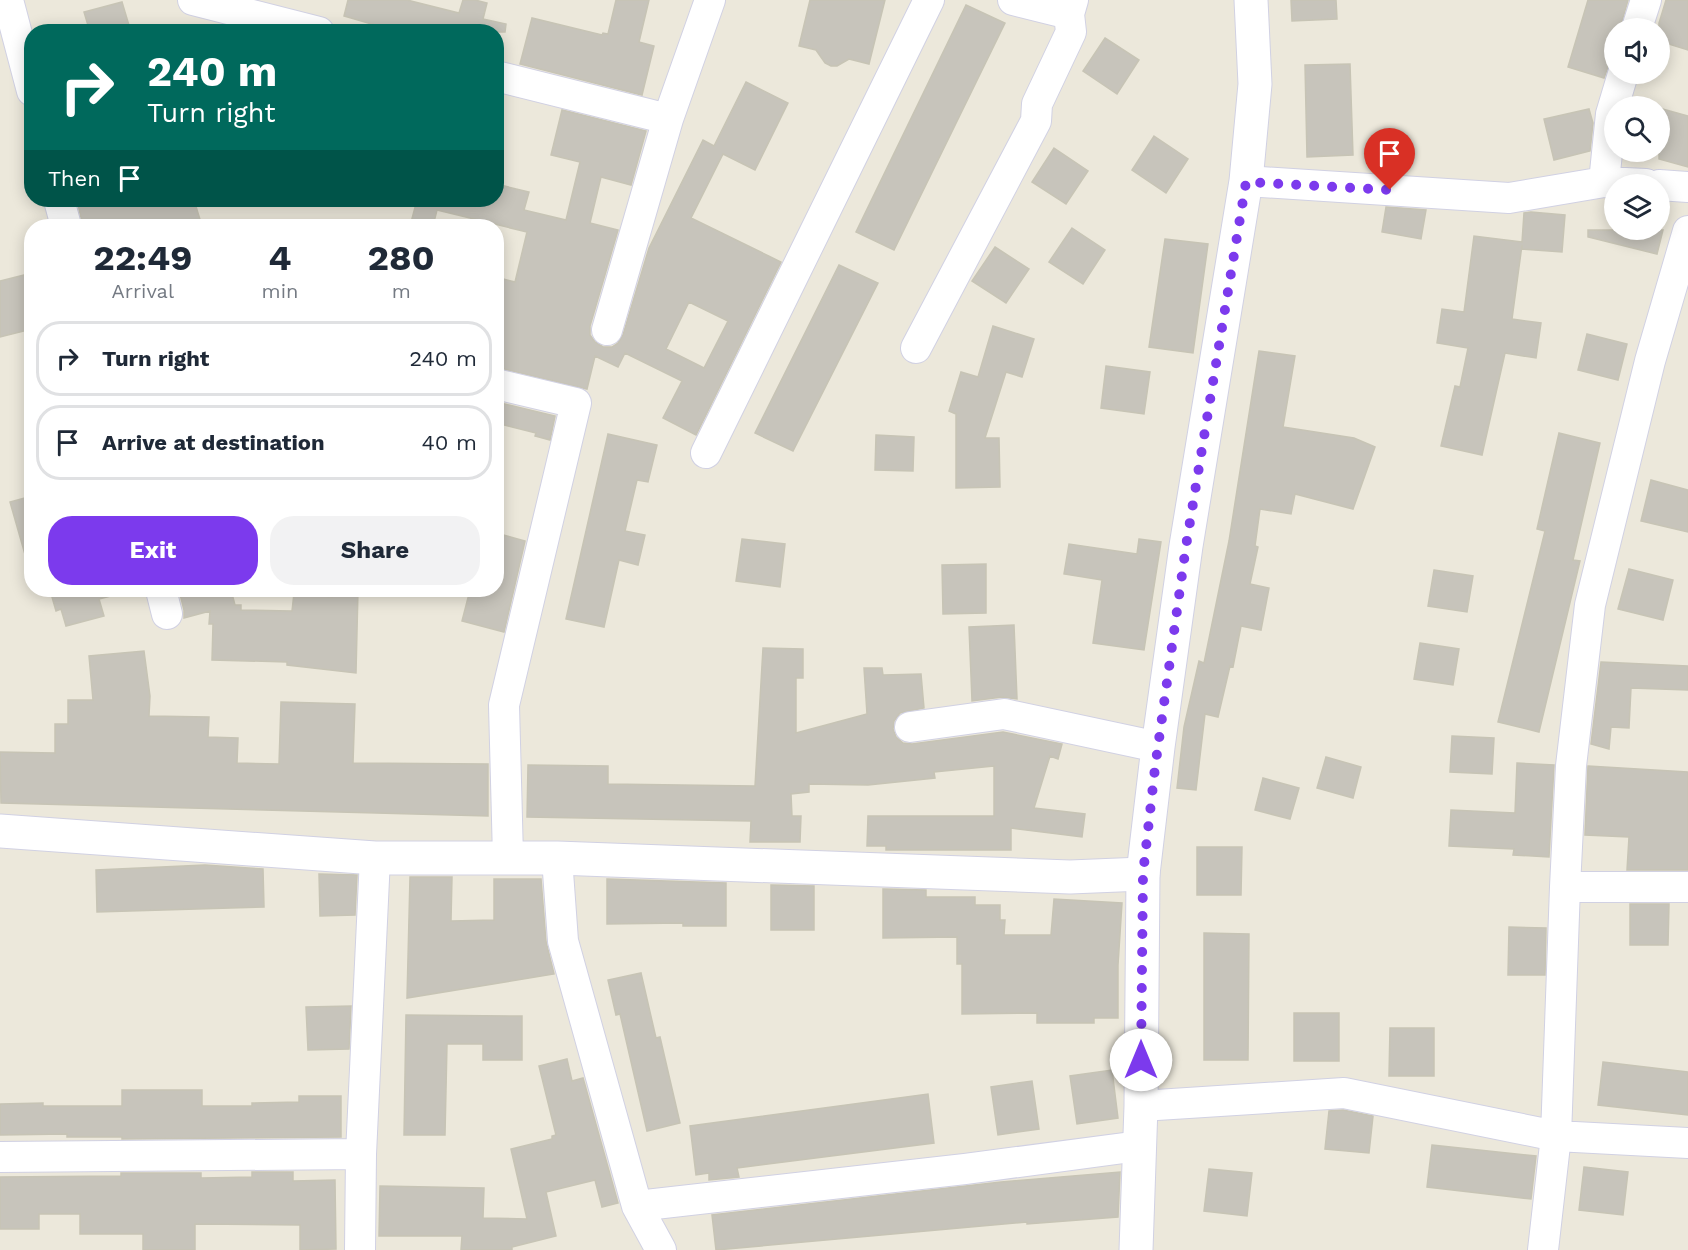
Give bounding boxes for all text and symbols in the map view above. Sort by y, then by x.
map controls [1604,18,1670,240]
button: sound [1604,18,1670,84]
text: 240 m [147,47,277,96]
icon: right [48,48,126,126]
button: search [1604,96,1670,162]
text: Turn right [147,97,276,129]
pin [1364,128,1415,190]
icon: arrive [1373,137,1406,170]
icon: arrive [113,162,146,195]
text: Then [48,166,101,191]
button: layers [1604,174,1670,240]
text: 22:49 [93,237,192,279]
text: 4 [268,237,292,279]
text: 280 [368,237,435,279]
text: Arrival [112,279,174,303]
text: min [262,279,298,303]
text: m [392,279,411,303]
icon: right [51,342,84,375]
text: Turn right [102,346,209,371]
text: 240 m [409,346,477,371]
icon: arrive [51,426,84,459]
text: Arrive at destination [102,430,325,455]
text: 40 m [421,430,477,455]
button: Exit [48,516,258,585]
button: Share [270,516,480,585]
position arrow [1109,1028,1173,1092]

